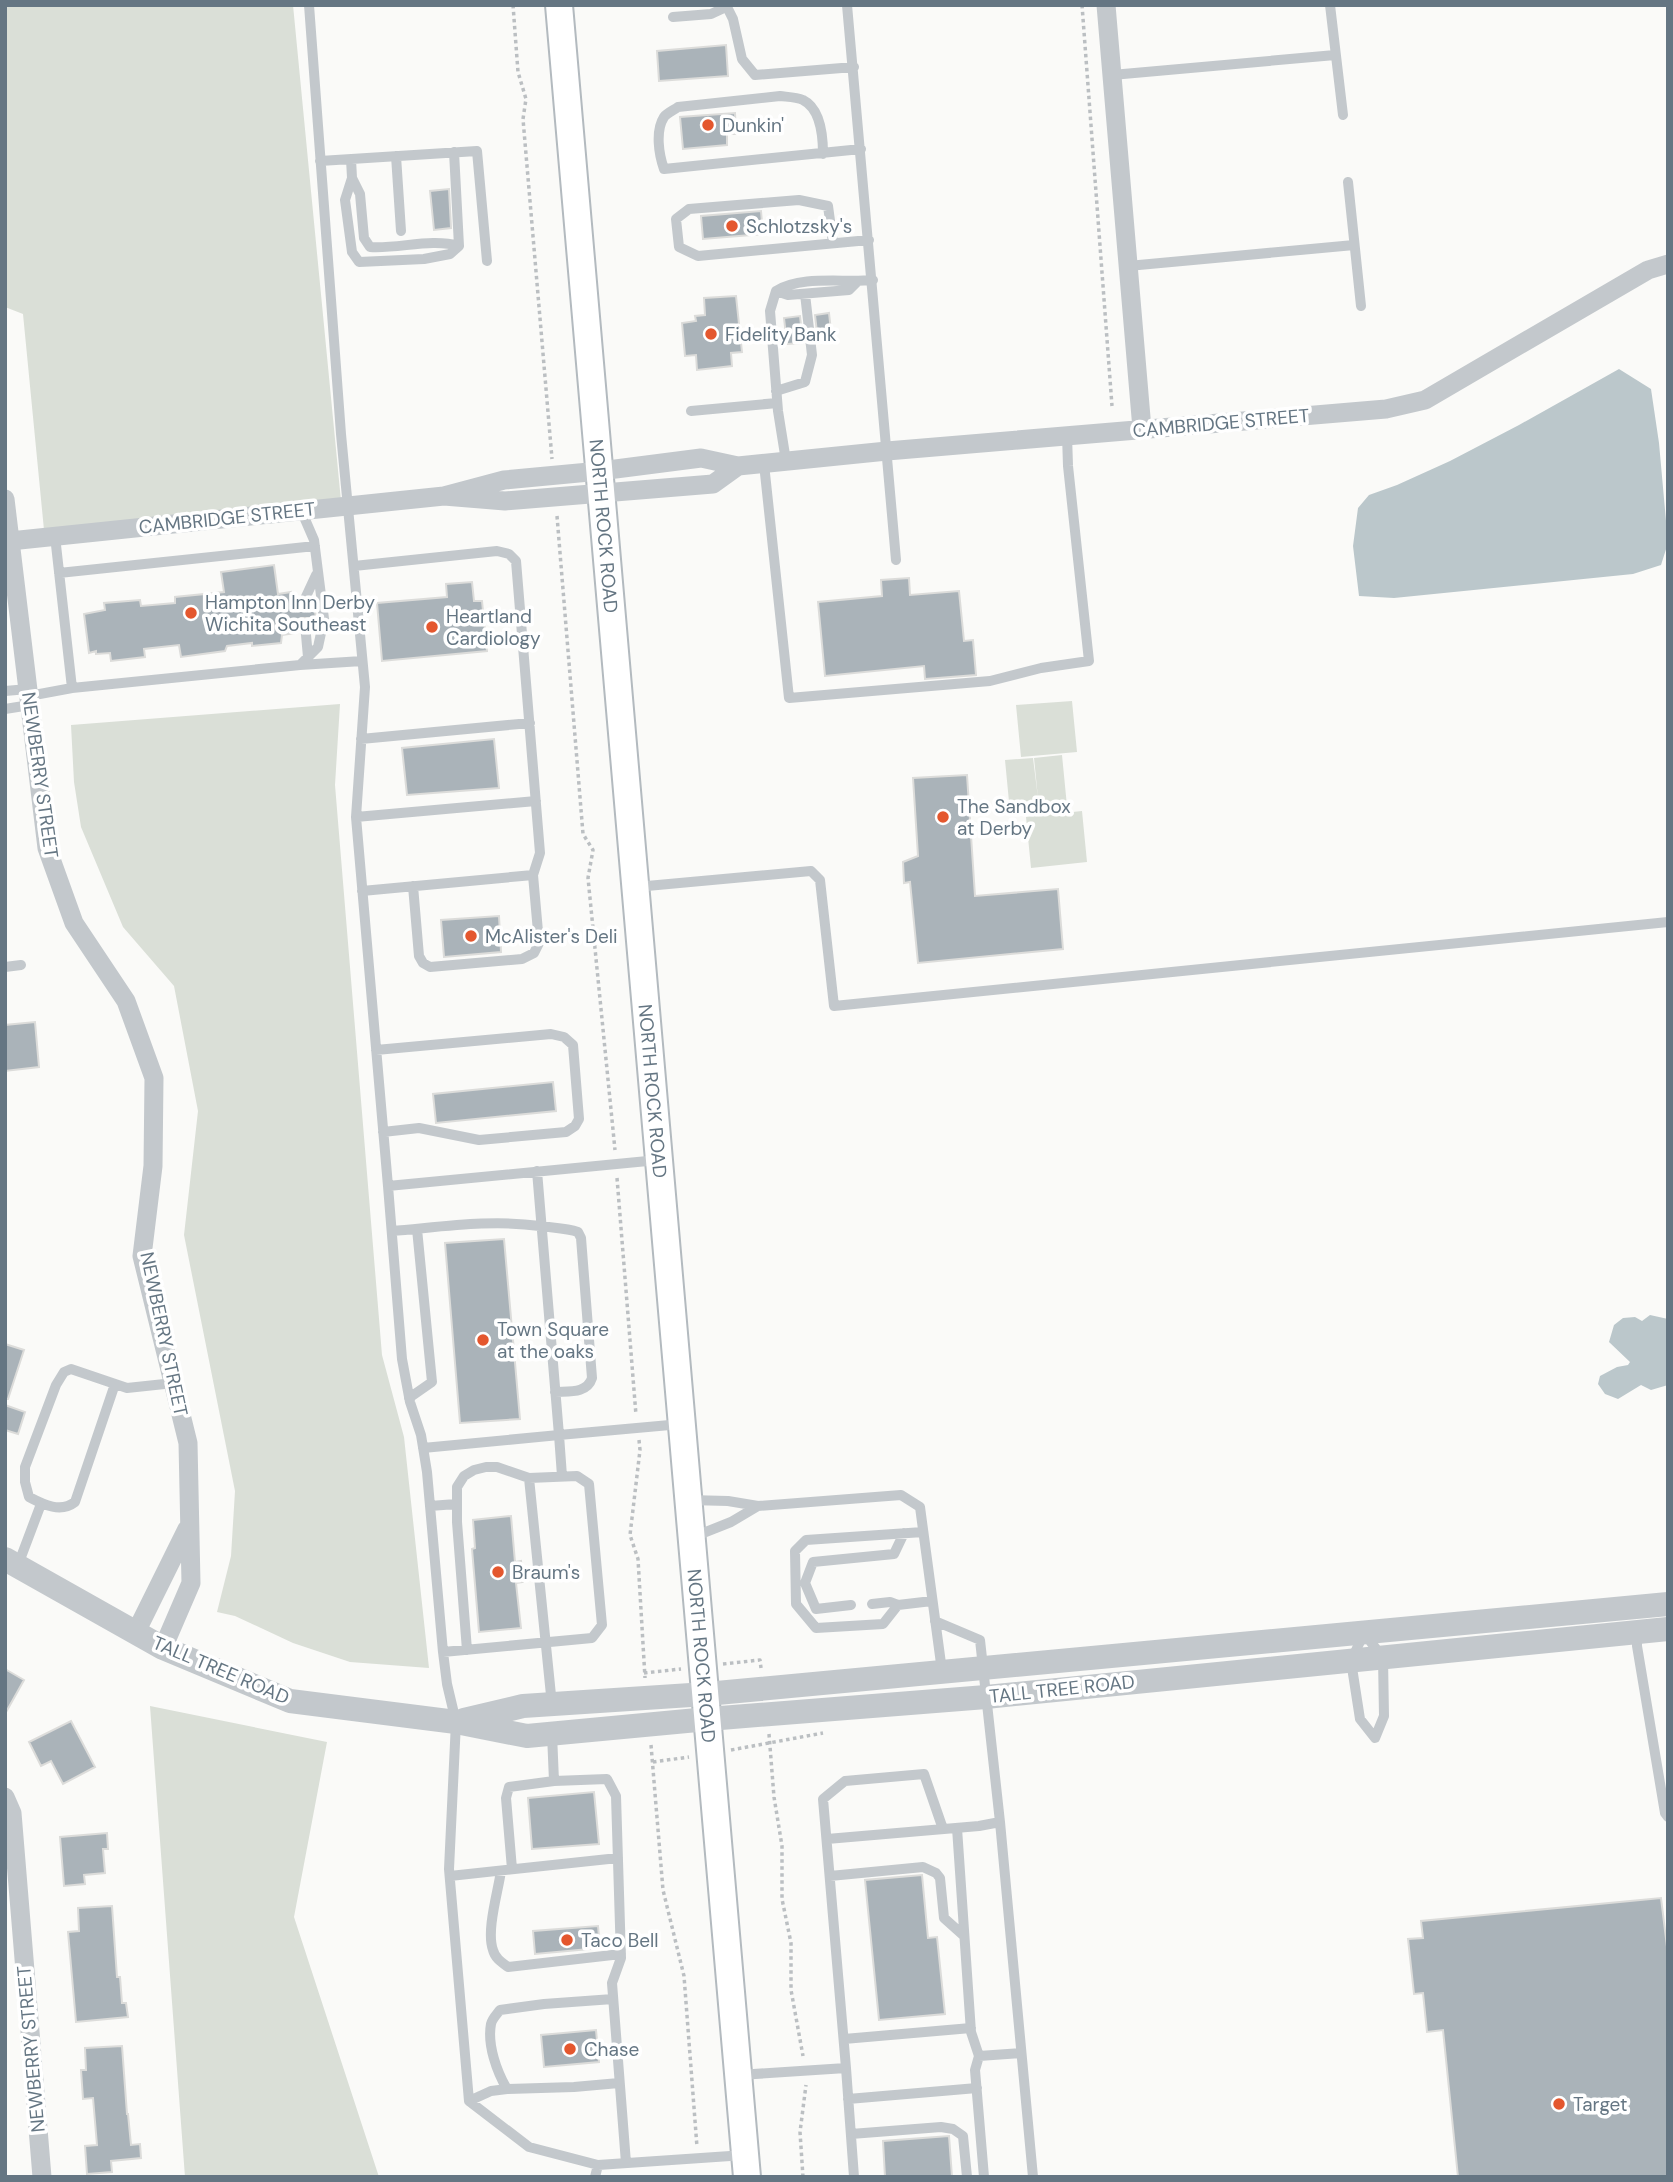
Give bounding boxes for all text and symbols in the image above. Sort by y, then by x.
place label: Dunkin' [722,113,784,138]
marker: Dunkin' [700,117,716,133]
place label: Schlotzsky's [746,214,852,239]
marker: Schlotzsky's [724,218,740,234]
place label: Fidelity Bank [725,322,837,347]
marker: Fidelity Bank [703,326,719,342]
street label: CAMBRIDGE STREET [1132,403,1311,443]
street label: NORTH ROCK ROAD [584,438,624,614]
street label: CAMBRIDGE STREET [138,496,317,540]
place label: Hampton Inn Derby Wichita Southeast [205,590,375,637]
place label: Heartland Cardiology [446,604,541,651]
marker: Hampton Inn Derby Wichita Southeast [183,605,199,621]
marker: Heartland Cardiology [424,619,440,635]
street label: NEWBERRY STREET [16,690,64,860]
place label: The Sandbox at Derby [957,794,1071,841]
marker: The Sandbox at Derby [935,809,951,825]
place label: McAlister's Deli [485,924,618,949]
marker: McAlister's Deli [463,928,479,944]
street label: NORTH ROCK ROAD [633,1003,673,1179]
street label: NEWBERRY STREET [134,1250,194,1419]
place label: Town Square at the oaks [497,1317,609,1364]
marker: Town Square at the oaks [475,1332,491,1348]
place label: Braum's [512,1560,580,1585]
marker: Braum's [490,1564,506,1580]
street label: NORTH ROCK ROAD [682,1568,722,1744]
street label: TALL TREE ROAD [149,1630,293,1710]
street label: TALL TREE ROAD [988,1669,1136,1709]
place label: Taco Bell [581,1928,659,1953]
marker: Taco Bell [559,1932,575,1948]
street label: NEWBERRY STREET [11,1964,51,2133]
place label: Chase [584,2037,639,2062]
marker: Chase [562,2041,578,2057]
place label: Target [1573,2092,1628,2117]
marker: Target [1551,2096,1567,2112]

